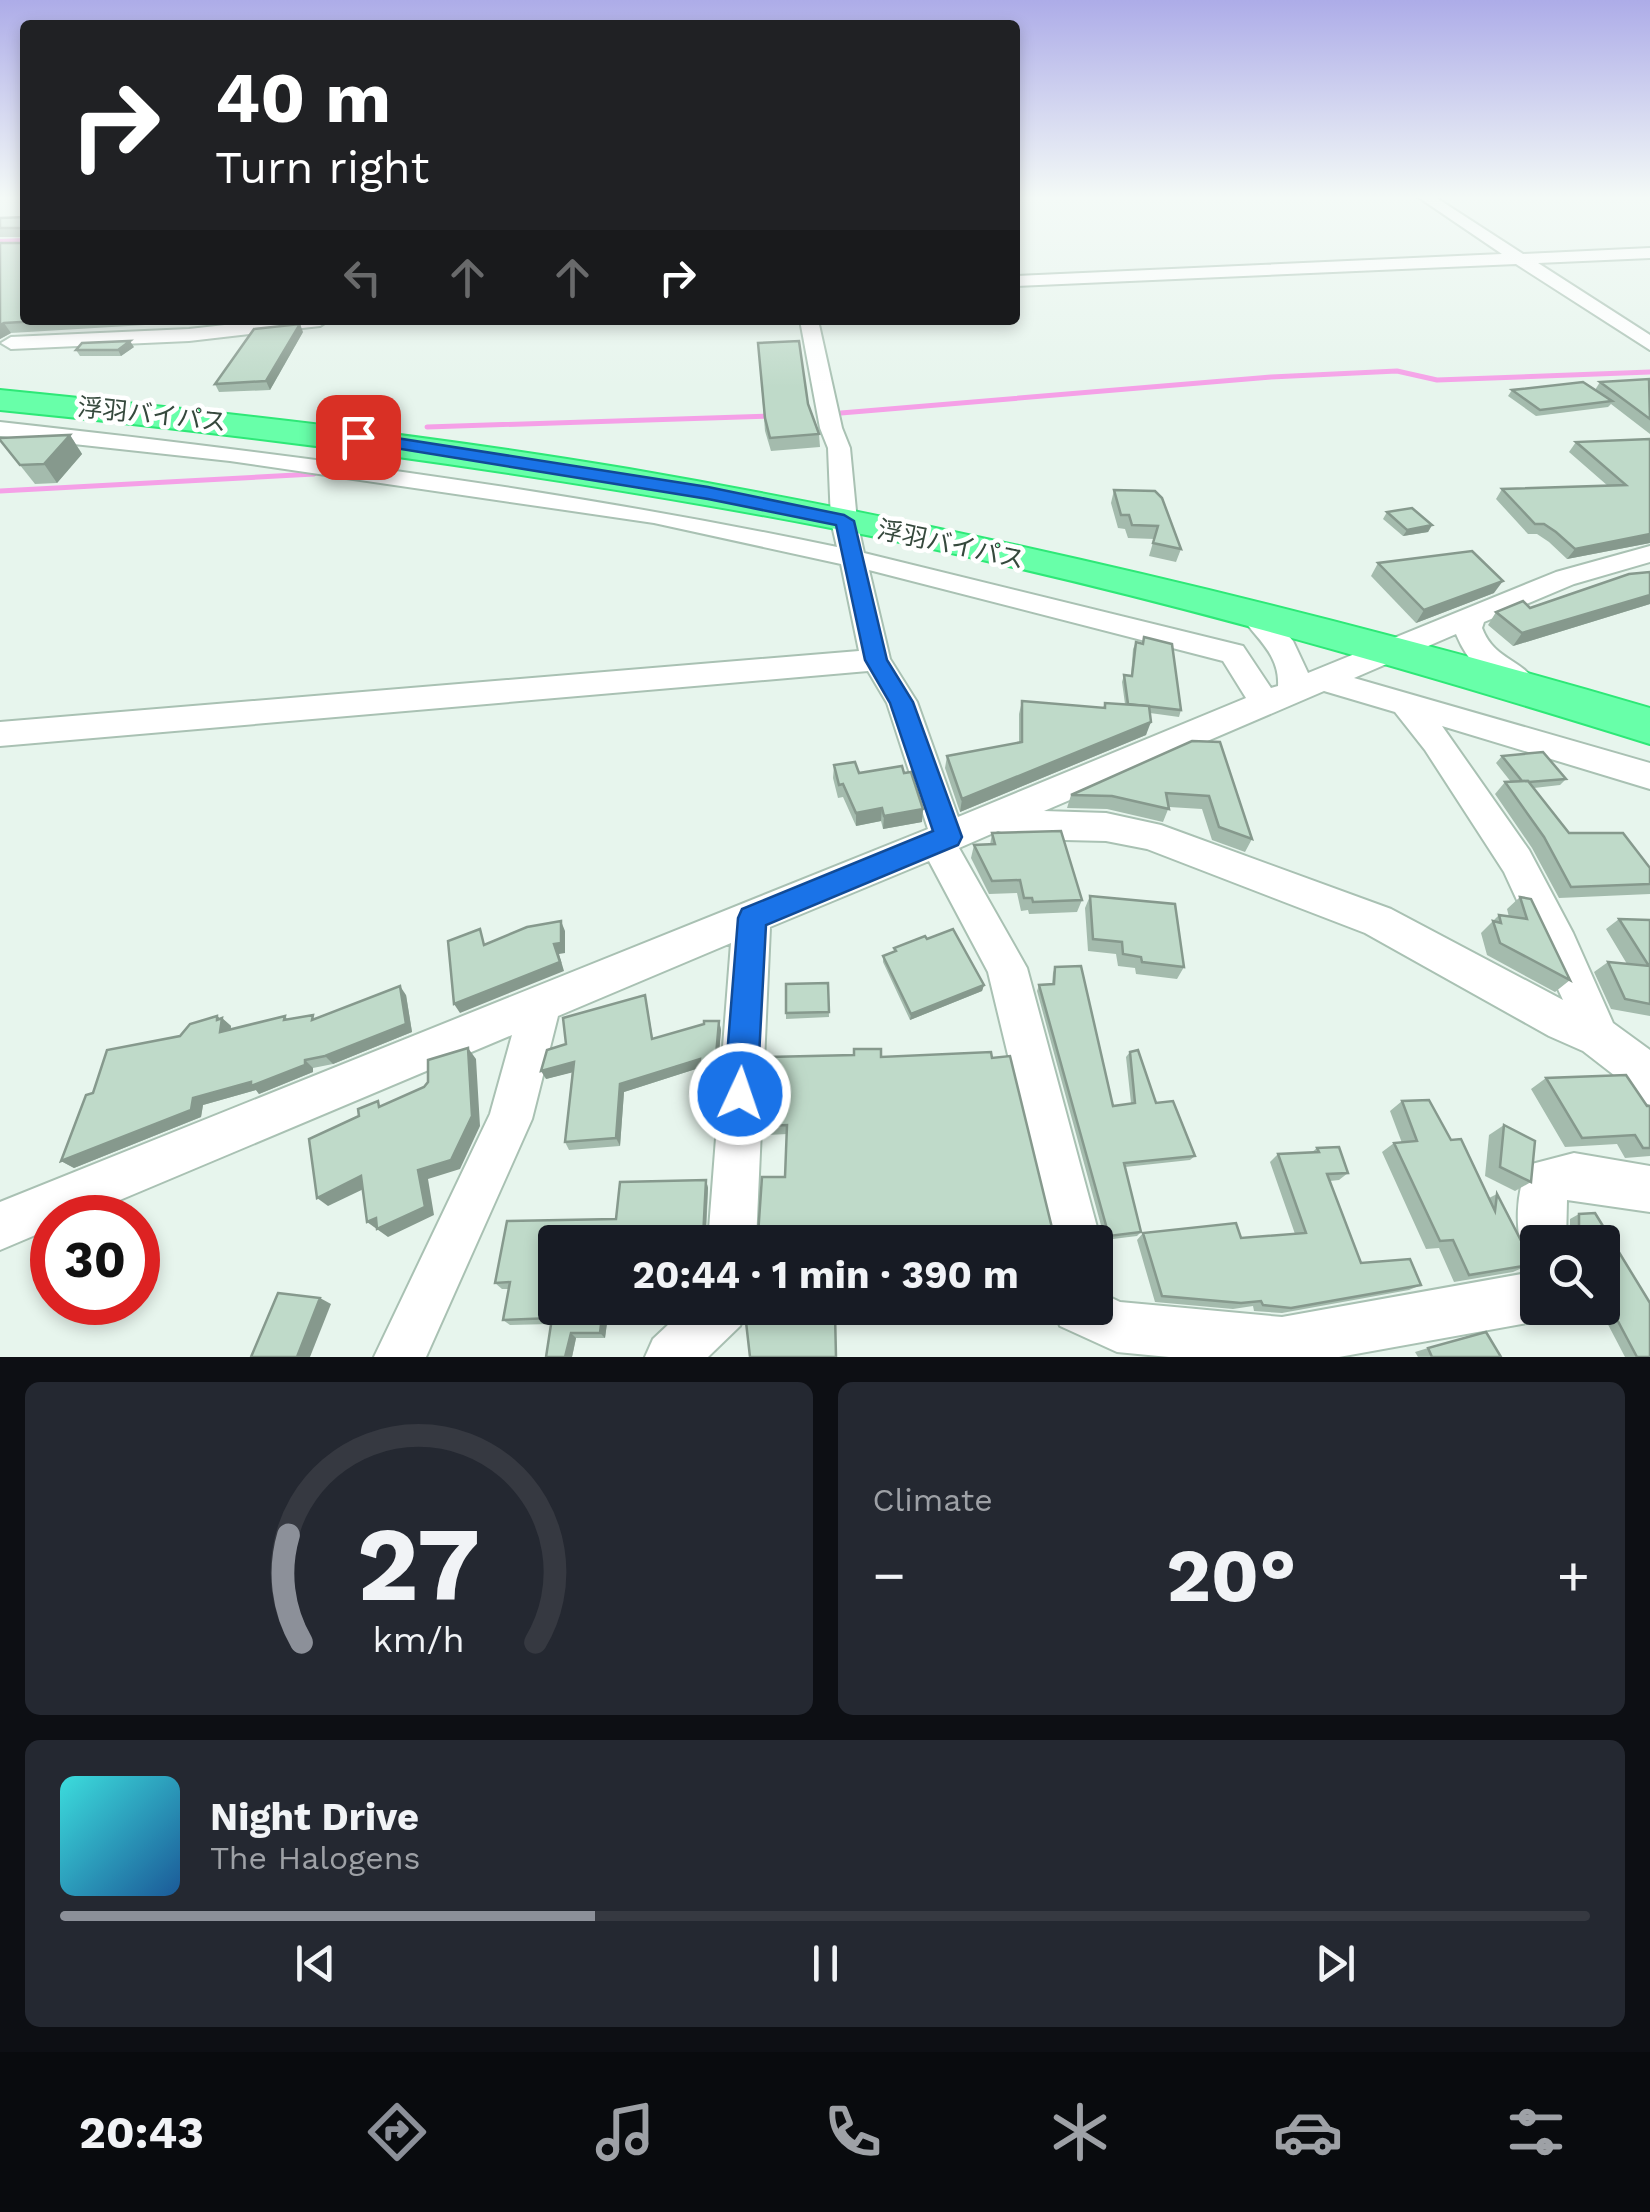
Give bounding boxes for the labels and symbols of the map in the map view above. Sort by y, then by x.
street label: 浮羽バイパス [76,392,228,437]
pin [316,395,401,480]
street label: 浮羽バイパス [875,515,1027,574]
position arrow [688,1042,792,1146]
speed limit sign: 30 [30,1195,160,1325]

